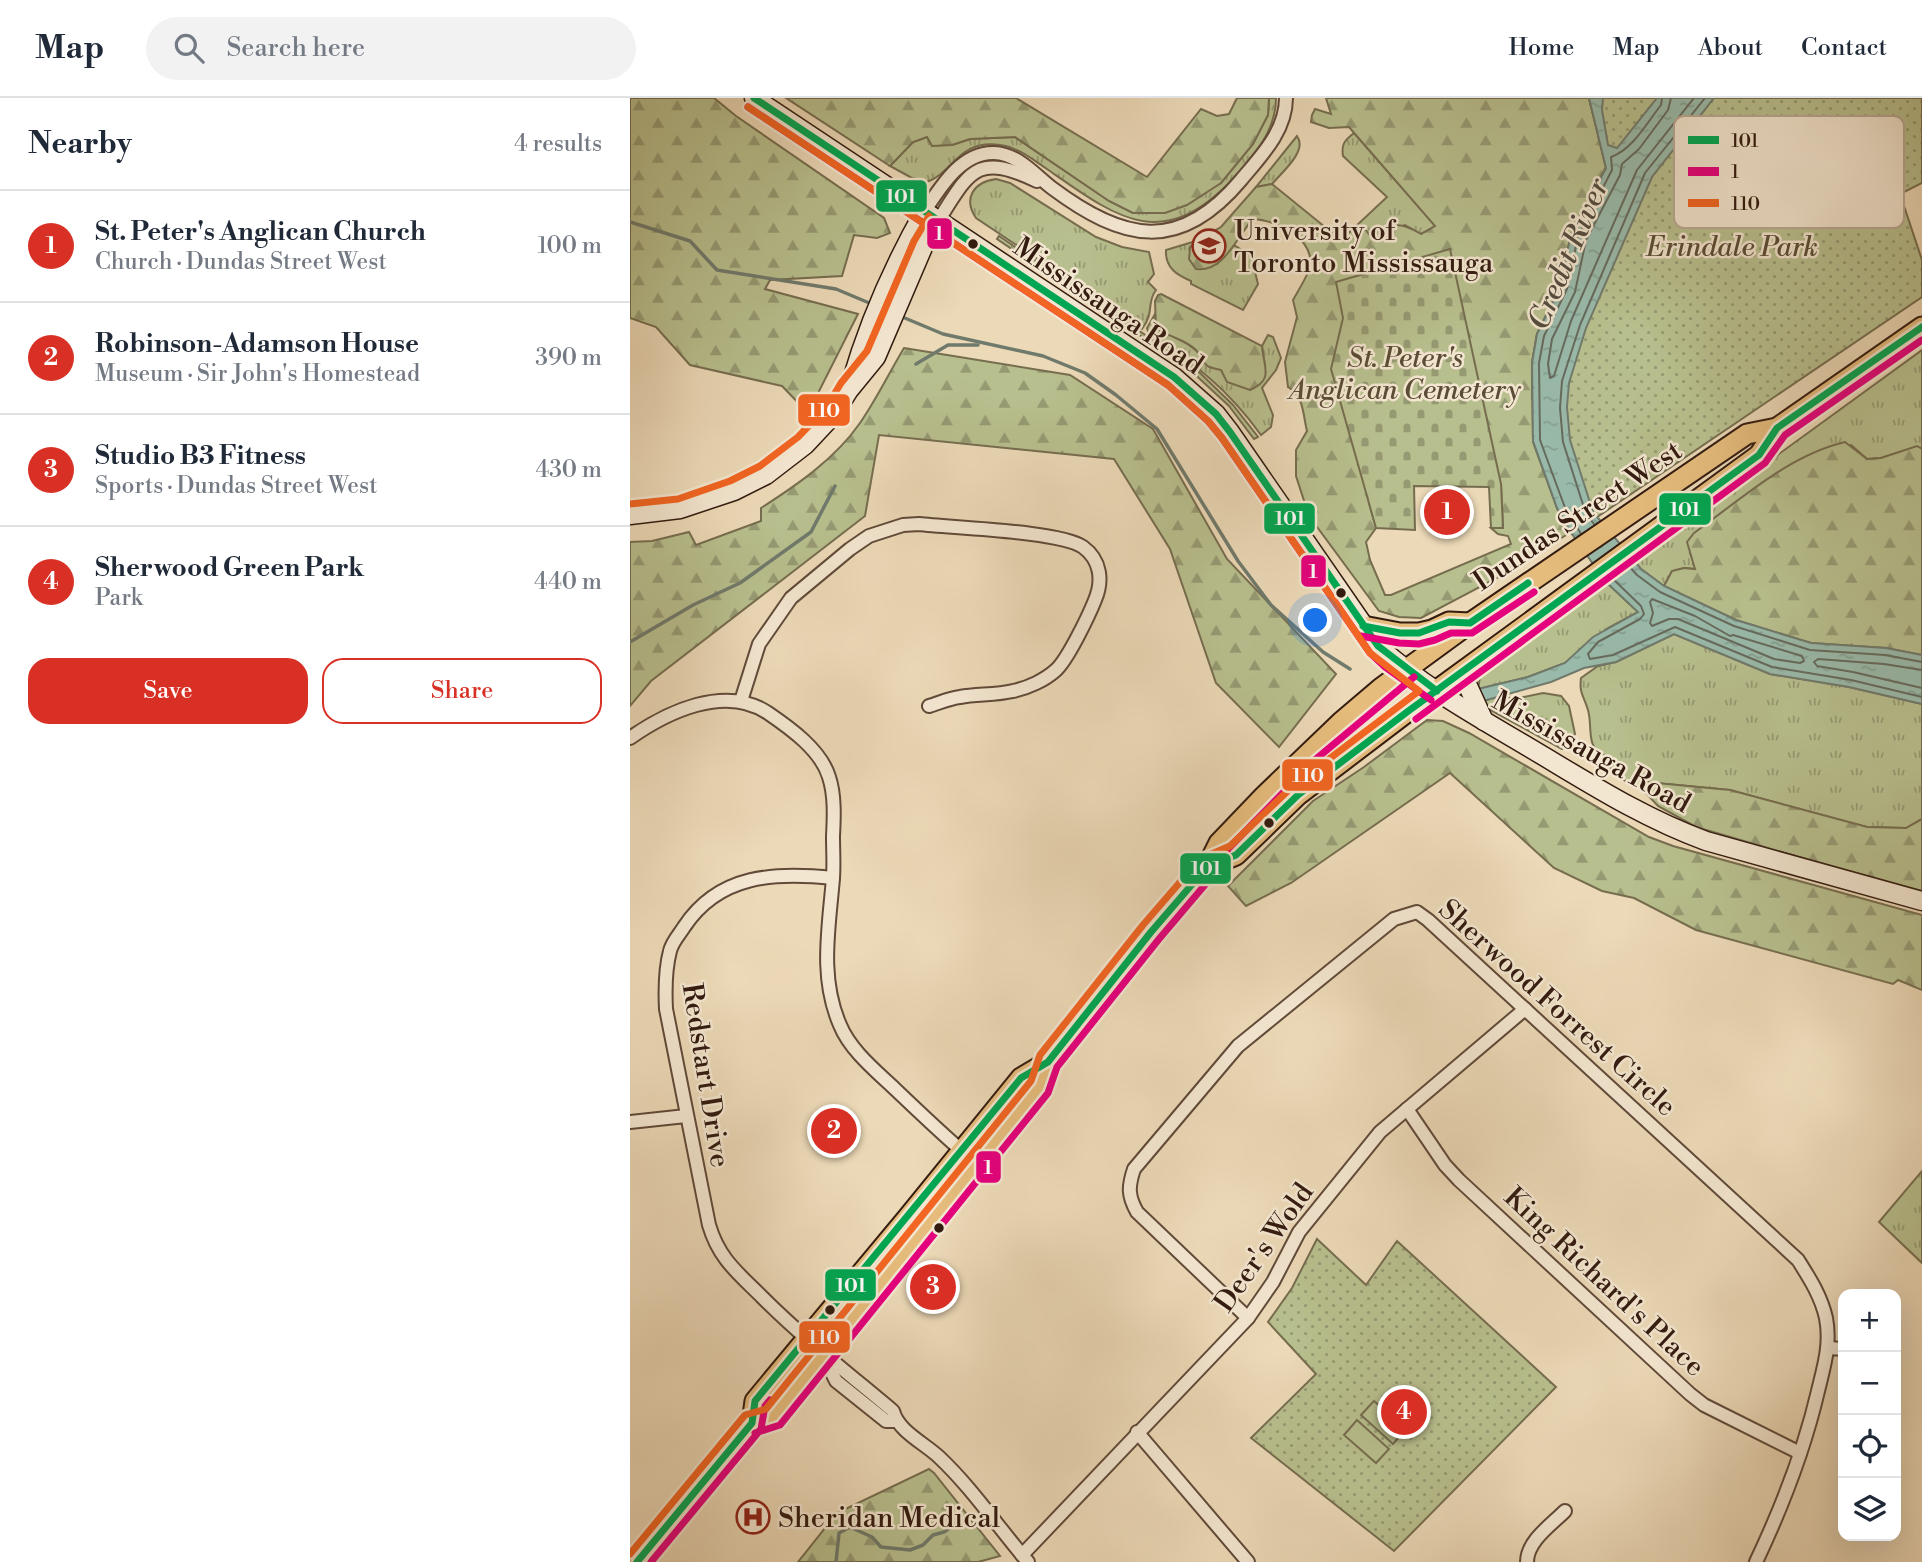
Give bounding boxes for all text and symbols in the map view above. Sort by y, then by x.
search box [146,17,636,80]
text: Map [35,28,104,69]
icon: search [170,29,208,67]
text: Search here [226,32,365,64]
text: Home [1509,33,1574,63]
text: Map [1612,33,1660,63]
text: About [1698,33,1763,63]
text: Contact [1801,33,1887,63]
legend [1674,116,1904,228]
text: Nearby [28,125,132,163]
text: 101 [1731,129,1759,153]
text: 4 results [514,130,602,158]
text: 1 [1731,160,1739,184]
water label: Credit River [1520,172,1618,336]
line badge: 101 [875,179,928,213]
text: 101 [886,185,916,209]
text: 110 [1731,192,1760,216]
place label: University of Toronto Mississauga [1234,214,1494,281]
text: St. Peter's Anglican Church [95,216,426,248]
line badge: 1 [926,217,953,250]
text: 1 [934,222,944,246]
school or university icon: University of Toronto Mississauga [1190,227,1228,265]
street label: Mississauga Road [1006,230,1210,383]
park label: Erindale Park [1644,230,1818,265]
text: 1 [45,232,57,260]
text: 100 m [537,232,602,260]
unlabelled marker [966,237,980,251]
text: Church · Dundas Street West [95,248,387,276]
text: Robinson-Adamson House [95,328,419,360]
park label: St. Peter's Anglican Cemetery [1286,341,1522,408]
text: 2 [44,344,58,372]
text: 390 m [535,344,602,372]
text: Museum · Sir John's Homestead [95,360,420,388]
line badge: 110 [797,393,851,427]
text: 110 [808,399,840,423]
street label: Dundas Street West [1467,433,1689,599]
text: Studio B3 Fitness [95,440,306,472]
text: 3 [44,456,58,484]
text: 430 m [535,456,602,484]
text: Sports · Dundas Street West [95,472,377,500]
pin: 1 [1424,486,1470,538]
line badge: 101 [1658,492,1712,526]
text: 101 [1670,498,1700,522]
line badge: 101 [1263,502,1316,535]
text: 101 [1275,507,1305,531]
text: Sherwood Green Park [95,552,364,584]
line badge: 1 [1300,554,1327,588]
text: 1 [1308,560,1318,584]
text: 4 [43,568,59,596]
text: 440 m [534,568,602,596]
text: Park [95,584,143,612]
unlabelled marker [1334,586,1348,600]
your location [1298,603,1332,637]
button: Save [28,658,308,724]
button: Share [322,658,602,724]
street label: Mississauga Road [1486,683,1697,821]
line badge: 110 [1281,758,1334,792]
text: 110 [1292,764,1324,788]
unlabelled marker [1262,816,1276,830]
line badge: 101 [1179,852,1232,885]
text: 101 [1191,857,1221,881]
street label: Sherwood Forrest Circle [1431,892,1683,1124]
street label: Redstart Drive [674,981,737,1170]
pin: 2 [811,1105,857,1157]
line badge: 1 [975,1150,1002,1184]
text: 1 [983,1156,993,1180]
street label: Deer's Wold [1207,1176,1322,1319]
street label: King Richard's Place [1496,1180,1712,1384]
unlabelled marker [932,1221,946,1235]
pin: 3 [910,1261,956,1313]
line badge: 101 [824,1268,877,1302]
text: 101 [836,1274,866,1298]
map controls [1838,1289,1901,1541]
button: + [1838,1289,1901,1352]
unlabelled marker [823,1303,837,1317]
line badge: 110 [798,1320,851,1354]
text: 110 [808,1326,840,1350]
button: − [1838,1352,1901,1415]
pin: 4 [1381,1386,1427,1438]
button: locate [1838,1415,1901,1478]
button: layers [1838,1478,1901,1541]
hospital icon: Sheridan Medical [734,1498,772,1536]
place label: Sheridan Medical [778,1501,1000,1536]

